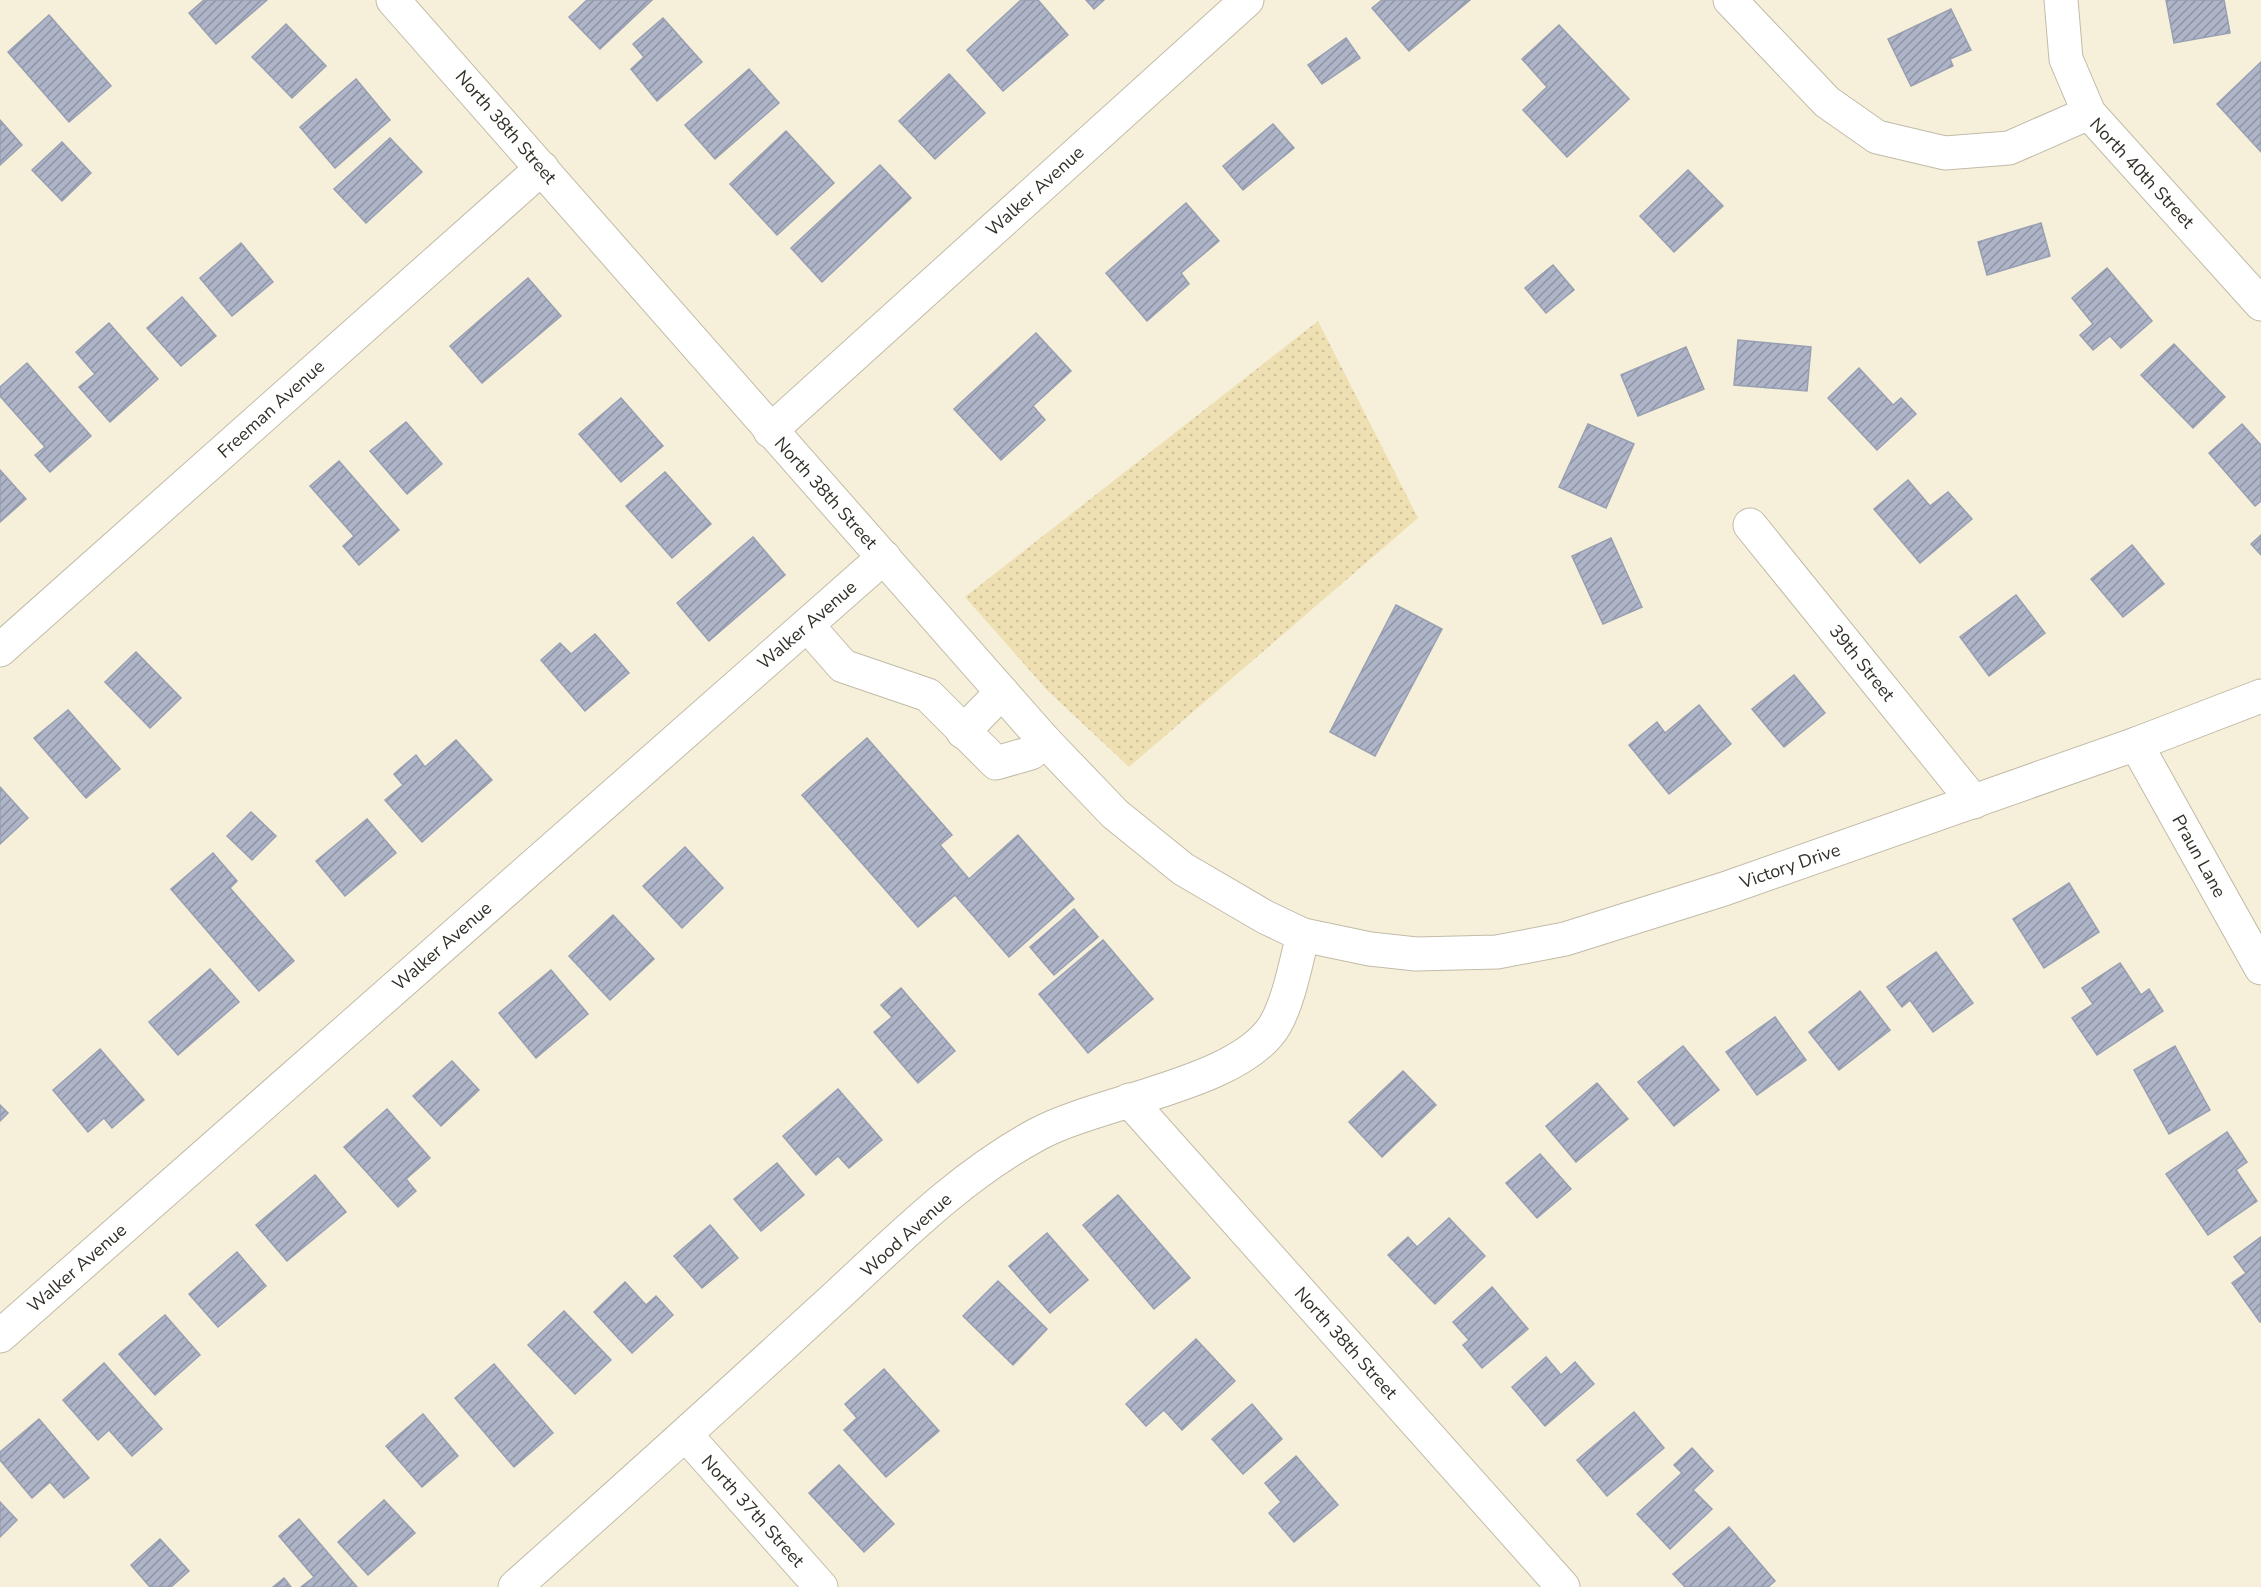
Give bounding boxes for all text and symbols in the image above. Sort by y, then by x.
street label: North 38th Street [450,65,563,189]
street label: North 40th Street [2084,112,2200,234]
street label: Walker Avenue [981,140,1089,242]
street label: Freeman Avenue [212,355,330,463]
street label: North 38th Street [769,432,883,555]
street label: Walker Avenue [752,575,862,675]
street label: 39th Street [1824,620,1901,707]
street label: Praun Lane [2166,810,2232,902]
street label: Victory Drive [1736,838,1843,895]
street label: Walker Avenue [387,896,497,996]
street label: Wood Avenue [855,1188,957,1282]
street label: Walker Avenue [22,1218,132,1318]
street label: North 38th Street [1289,1282,1403,1405]
street label: North 37th Street [696,1450,810,1573]

